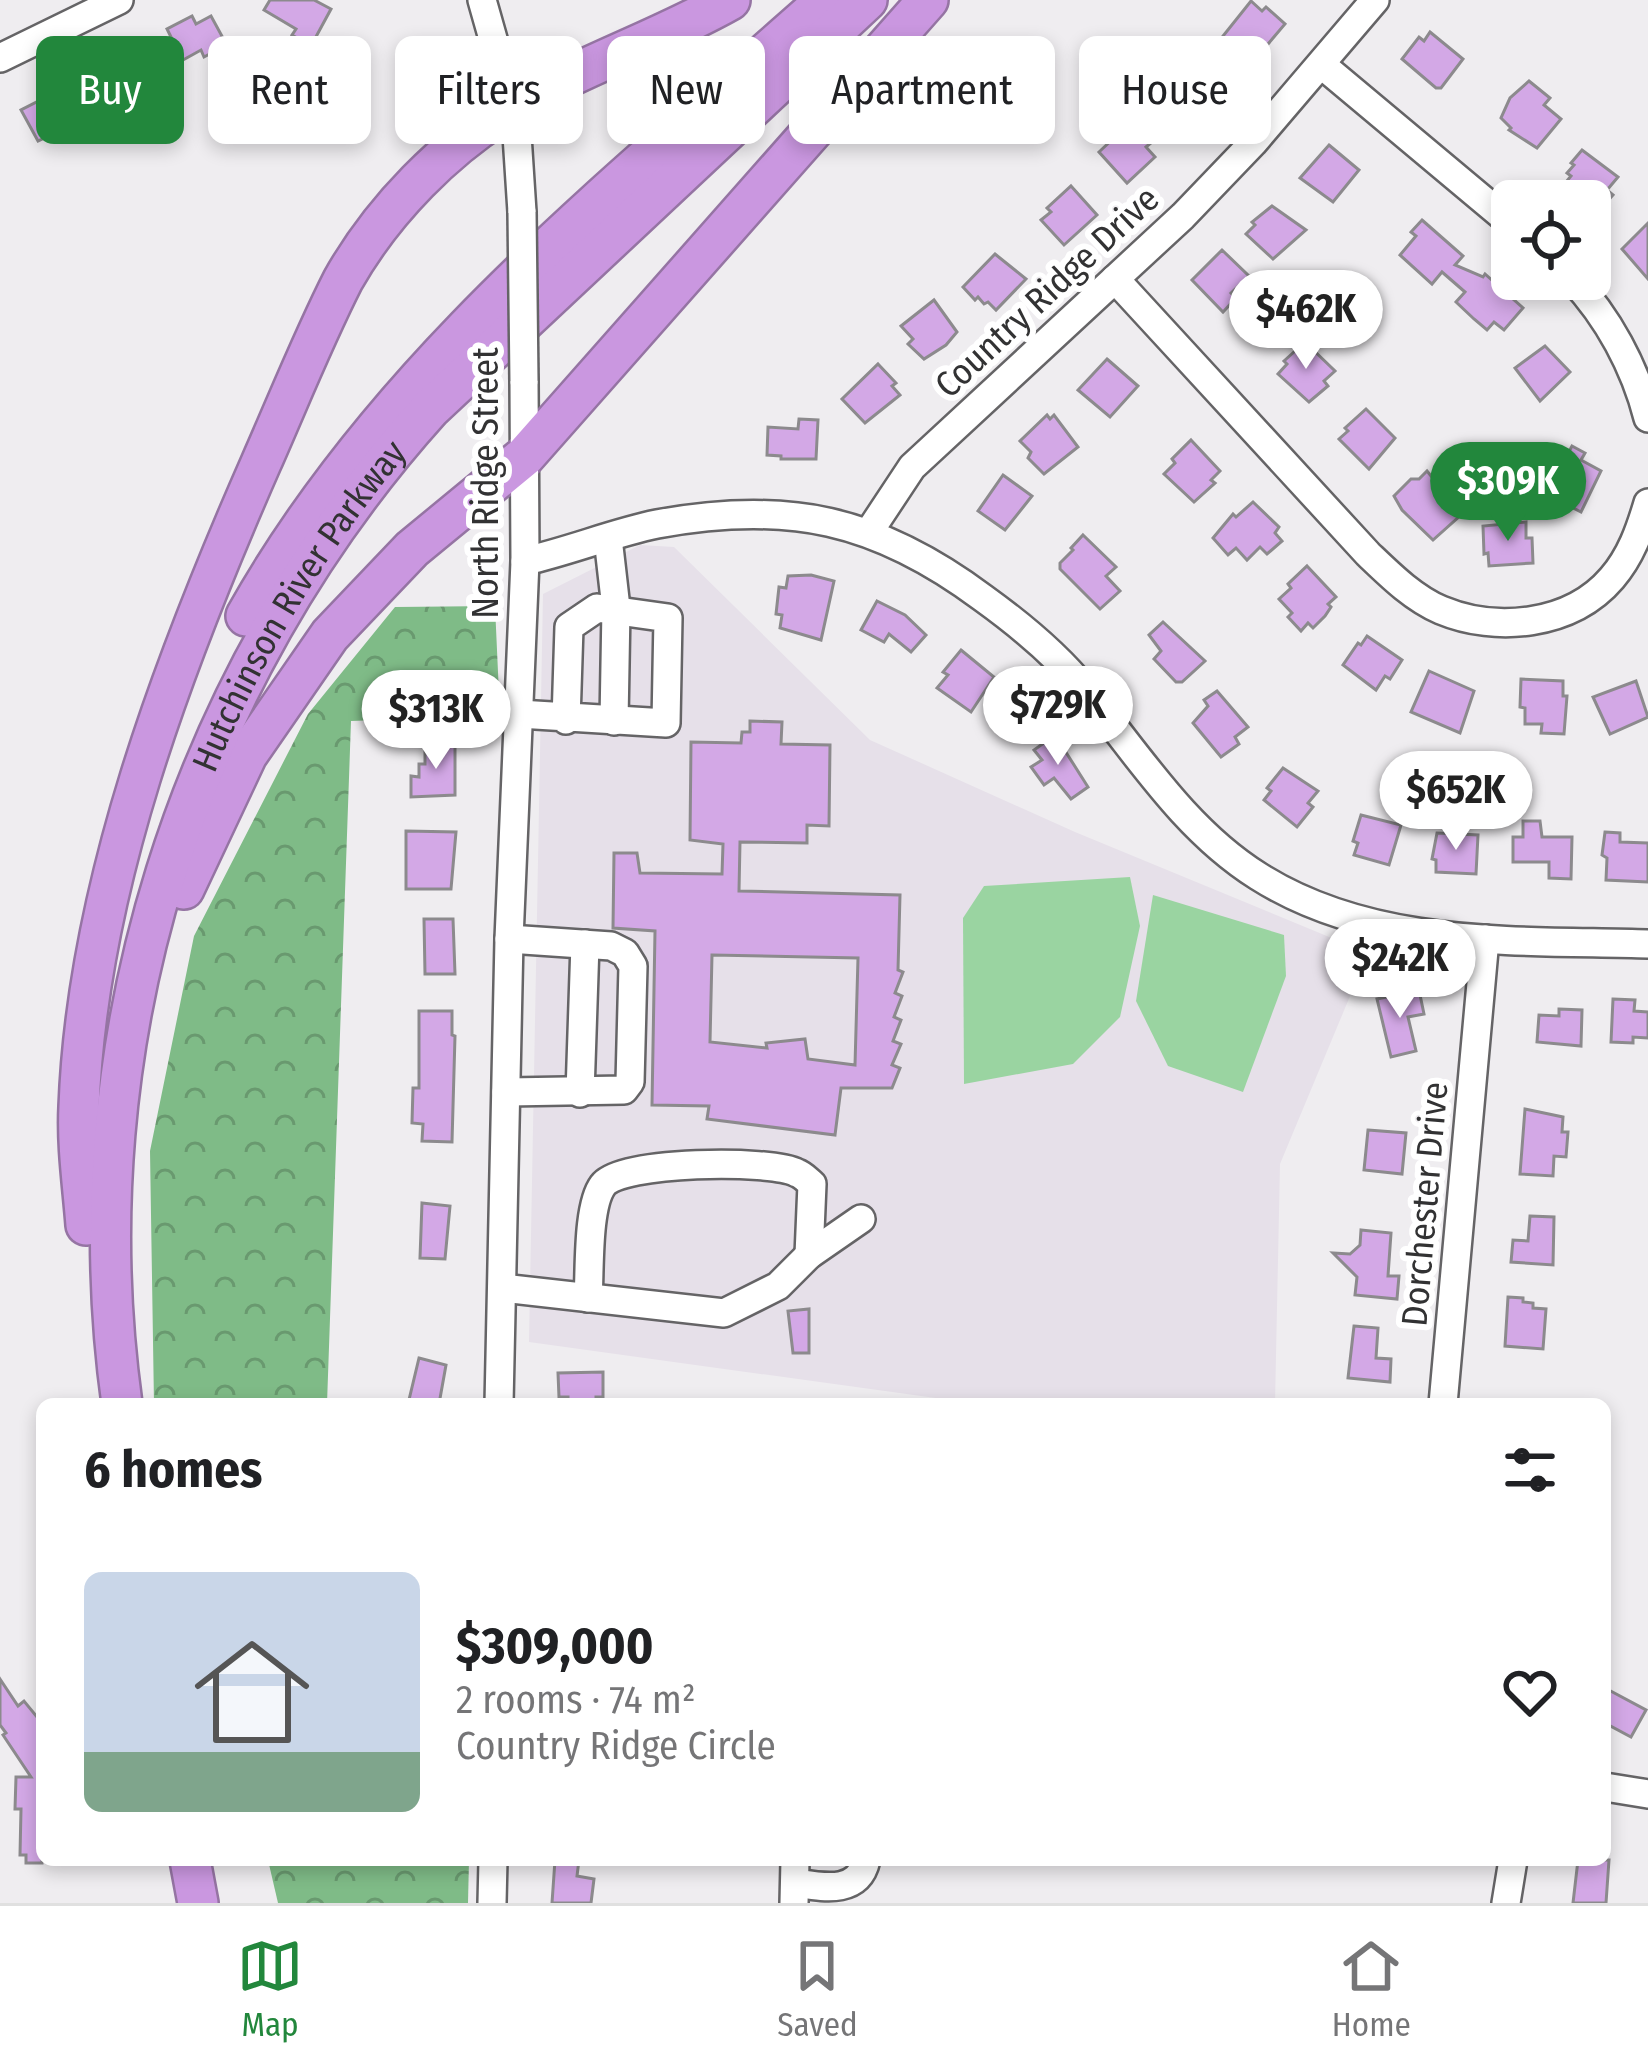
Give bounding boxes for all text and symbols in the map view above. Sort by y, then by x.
chip: Buy [36,36,184,144]
chip: Rent [208,36,371,144]
chip: Filters [395,36,583,144]
chip: New [607,36,765,144]
chip: Apartment [789,36,1055,144]
chip: House [1079,36,1271,144]
street label: Country Ridge Drive [926,177,1168,407]
map controls [1491,180,1611,300]
button: locate [1491,180,1611,300]
pin: $462K [1222,270,1390,372]
text: $462K [1256,286,1356,332]
street label: North Ridge Street [464,347,508,619]
street label: Hutchinson River Parkway [183,431,415,778]
pin: $309K [1424,442,1592,544]
text: $309K [1457,458,1559,504]
pin: $729K [974,666,1142,768]
pin: $313K [352,670,520,772]
text: $729K [1010,682,1106,728]
text: $313K [389,686,483,732]
pin: $652K [1372,751,1540,853]
text: $652K [1406,767,1506,813]
pin: $242K [1316,919,1484,1021]
text: $242K [1352,935,1448,981]
street label: Dorchester Drive [1392,1080,1458,1328]
icon: filters [1497,1437,1563,1503]
text: 6 homes [84,1439,262,1501]
text: $309,000 [456,1615,654,1677]
icon: home [180,1620,324,1764]
icon: heart [1497,1659,1563,1725]
text: 2 rooms · 74 m² [456,1677,696,1723]
text: Country Ridge Circle [456,1723,776,1769]
tab: Map [237,1933,303,2045]
tab: Saved [777,1933,858,2045]
tab: Home [1332,1933,1411,2045]

